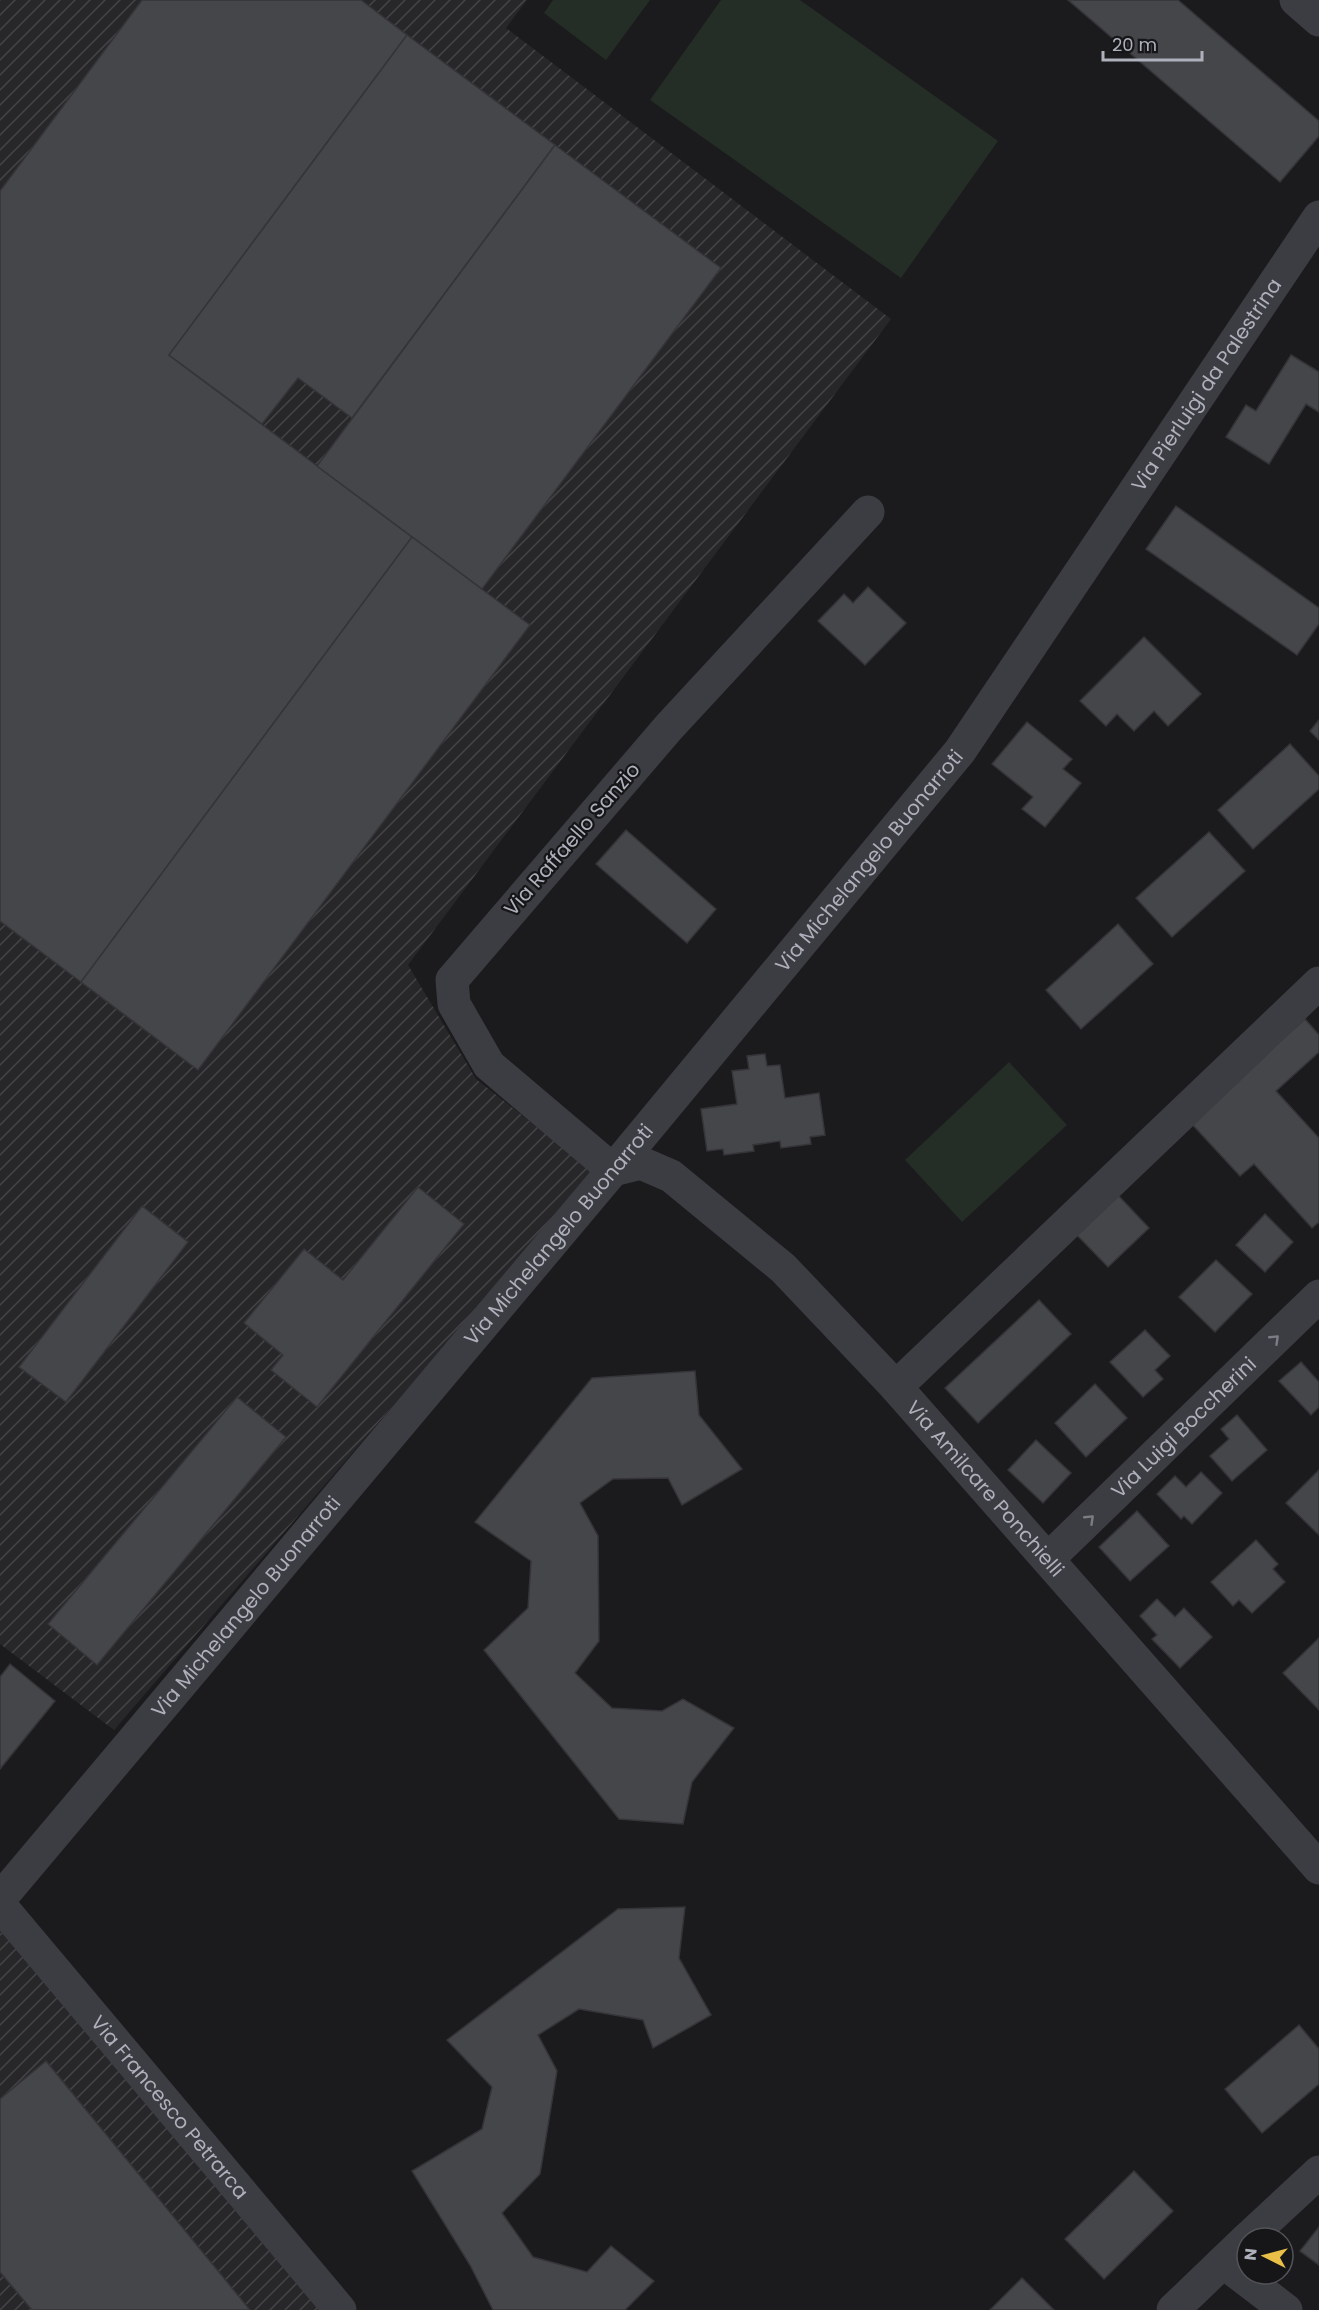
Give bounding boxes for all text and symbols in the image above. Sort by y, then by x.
scale bar [1103,24,1202,62]
text: 20 m [1112,32,1157,57]
street label: Via Pierluigi da Palestrina [1125,272,1288,497]
street label: Via Michelangelo Buonarroti [769,743,970,978]
street label: Via Raffaello Sanzio [497,756,647,922]
street label: Via Michelangelo Buonarroti [457,1118,660,1351]
one-way arrow [1268,1335,1279,1346]
street label: Via Luigi Boccherini [1105,1350,1262,1504]
street label: Via Amilcare Ponchielli [900,1394,1071,1583]
street label: Via Michelangelo Buonarroti [145,1490,347,1723]
one-way arrow [1083,1515,1094,1526]
street label: Via Francesco Petrarca [84,2009,255,2205]
north arrow [1235,2226,1295,2286]
text: N [1239,2247,1263,2262]

